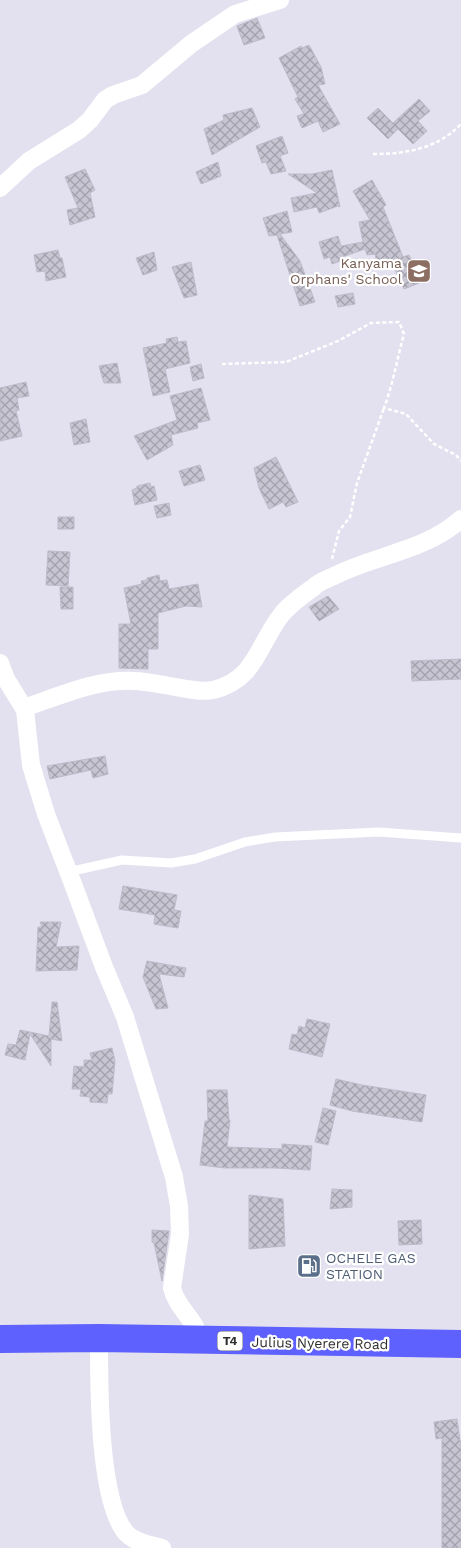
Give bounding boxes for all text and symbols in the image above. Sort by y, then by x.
place label: Kanyama Orphans' School [290,255,403,287]
school or university icon: Kanyama Orphans' School [406,258,432,284]
place label: OCHELE GAS STATION [326,1250,416,1282]
fuel station icon: OCHELE GAS STATION [296,1253,322,1279]
road number: T4 [218,1332,242,1350]
street label: Julius Nyerere Road [251,1334,389,1352]

